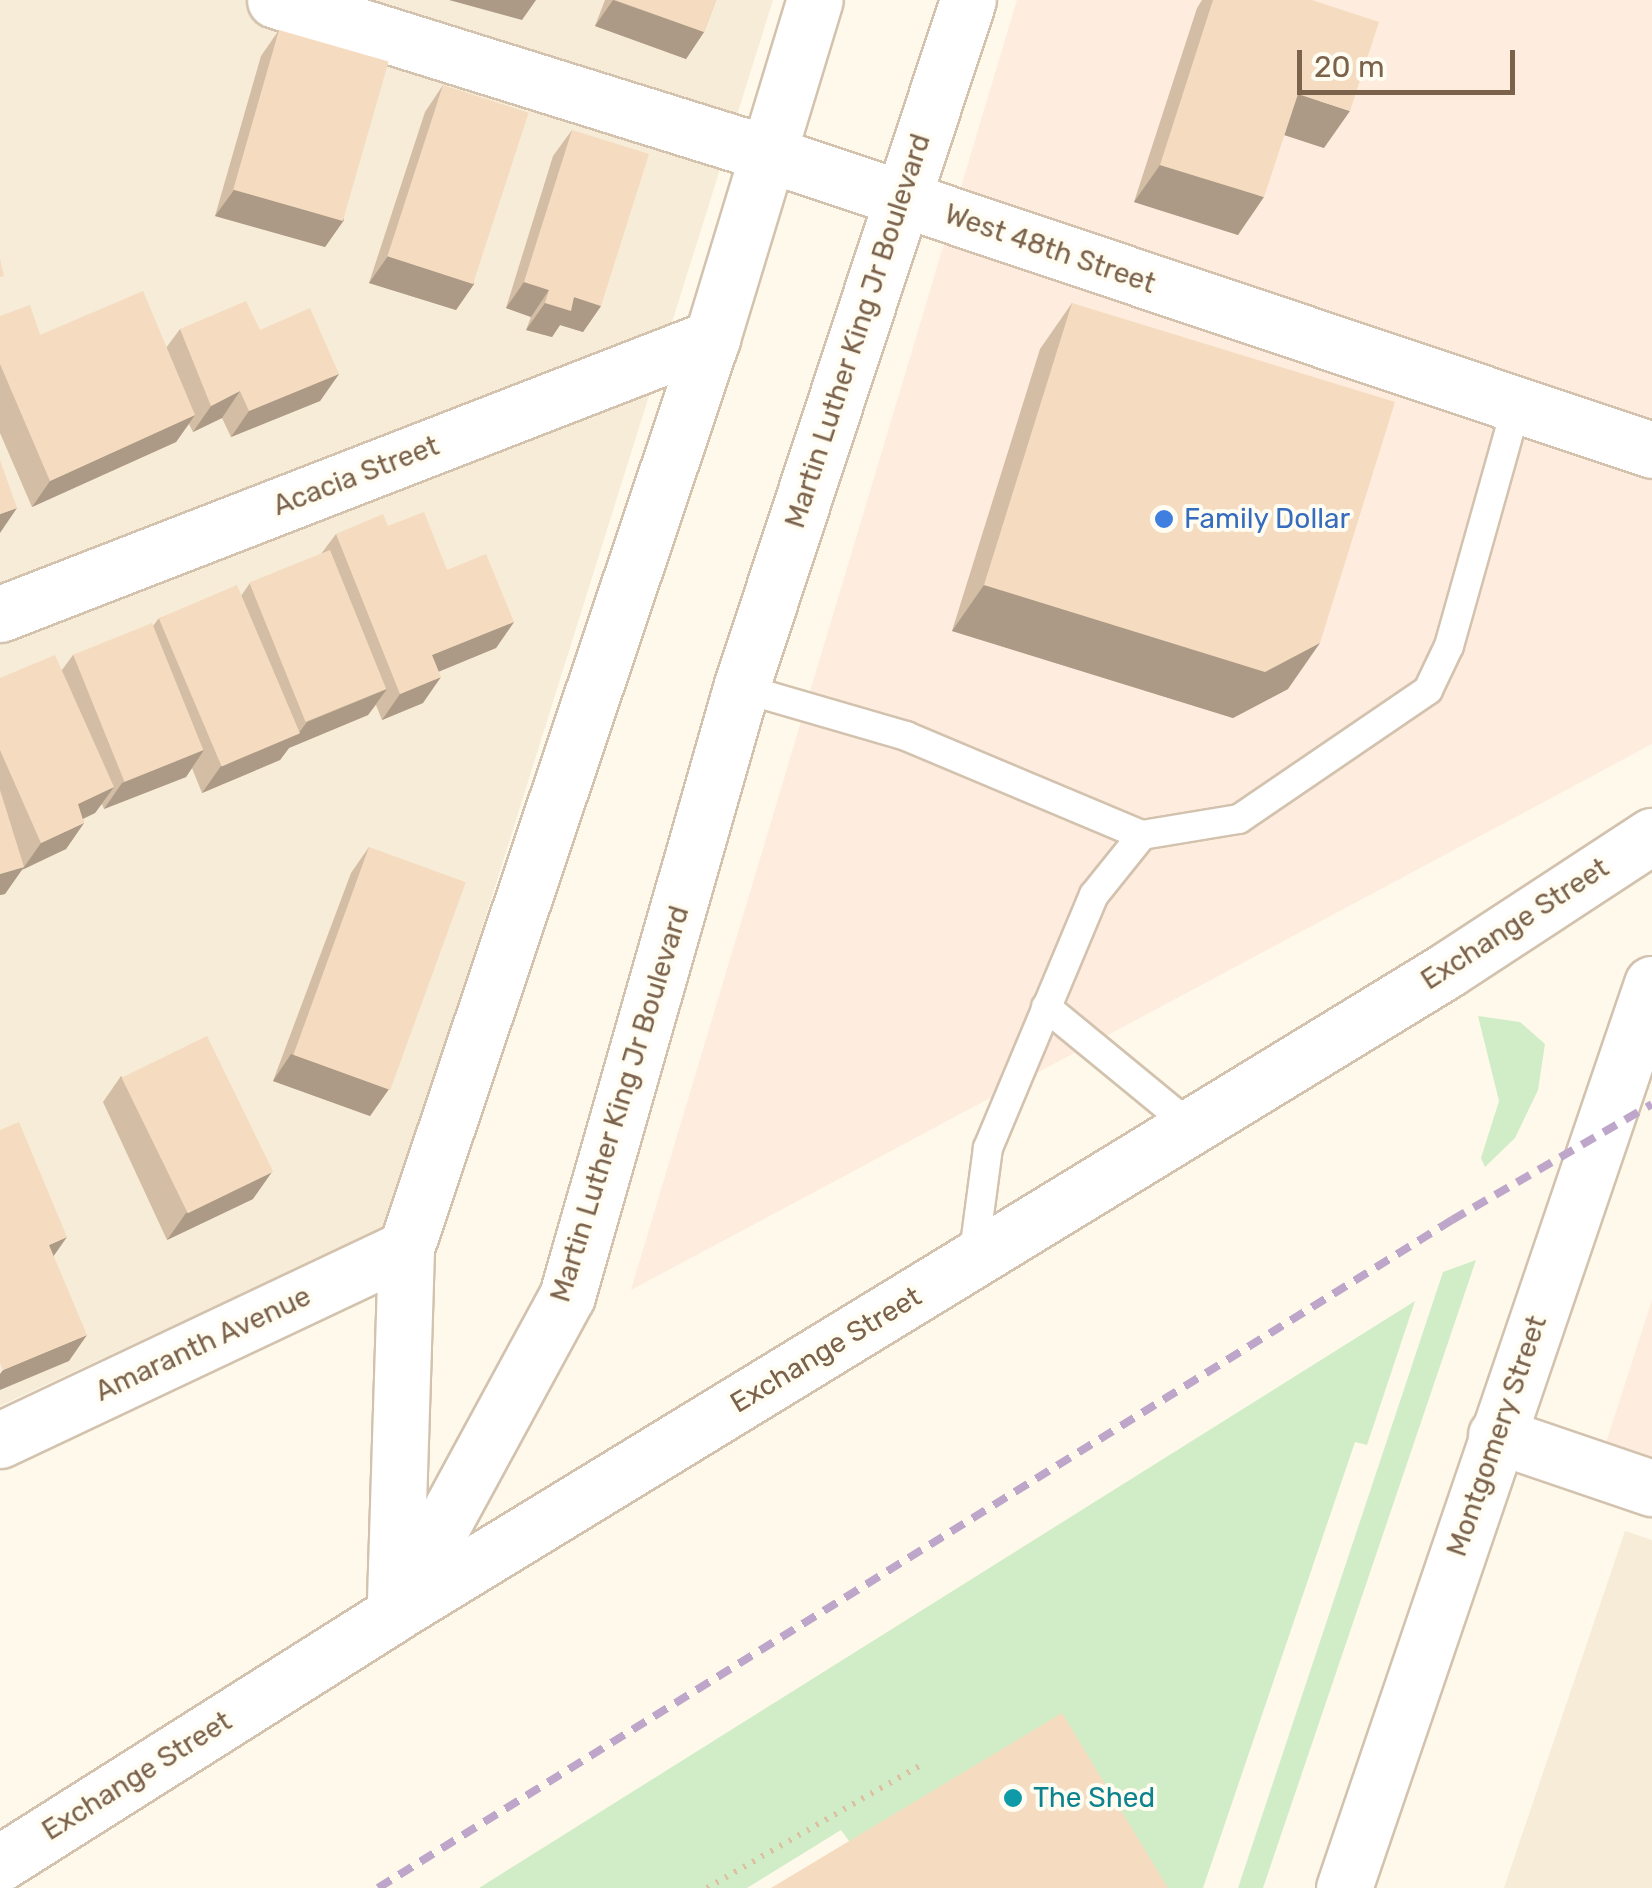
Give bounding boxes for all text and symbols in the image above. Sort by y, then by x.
scale bar [1302,30,1520,92]
text: 20 m [1314,49,1385,85]
street label: Martin Luther King Jr Boulevard [778,129,938,533]
street label: West 48th Street [940,197,1160,301]
street label: Acacia Street [268,429,444,523]
place label: Family Dollar [1184,502,1351,536]
marker: Family Dollar [1153,508,1175,530]
street label: Exchange Street [1415,851,1615,997]
street label: Martin Luther King Jr Boulevard [543,901,697,1307]
street label: Amaranth Avenue [90,1279,316,1409]
street label: Exchange Street [724,1280,928,1420]
street label: Montgomery Street [1440,1311,1554,1561]
street label: Exchange Street [36,1704,238,1848]
place label: The Shed [1033,1781,1155,1815]
marker: The Shed [1002,1787,1024,1809]

